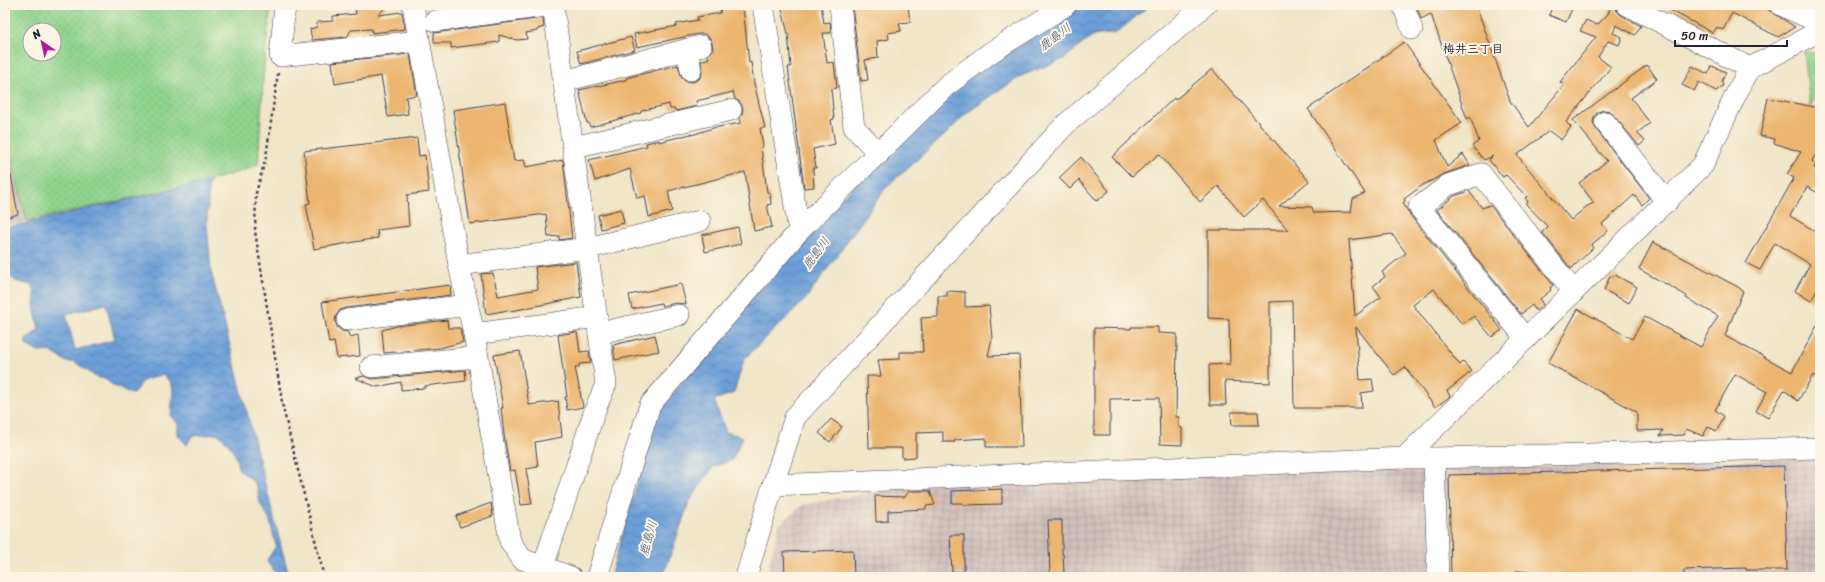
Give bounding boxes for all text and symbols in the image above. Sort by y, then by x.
water label: 鹿島川 [1034,17,1076,57]
north arrow [22,22,62,62]
scale bar [1675,22,1787,48]
text: N [27,24,45,45]
text: 50 m [1681,25,1708,47]
district label: 梅井三丁目 [1443,38,1503,60]
water label: 鹿島川 [797,232,835,274]
water label: 鹿島川 [632,518,664,558]

